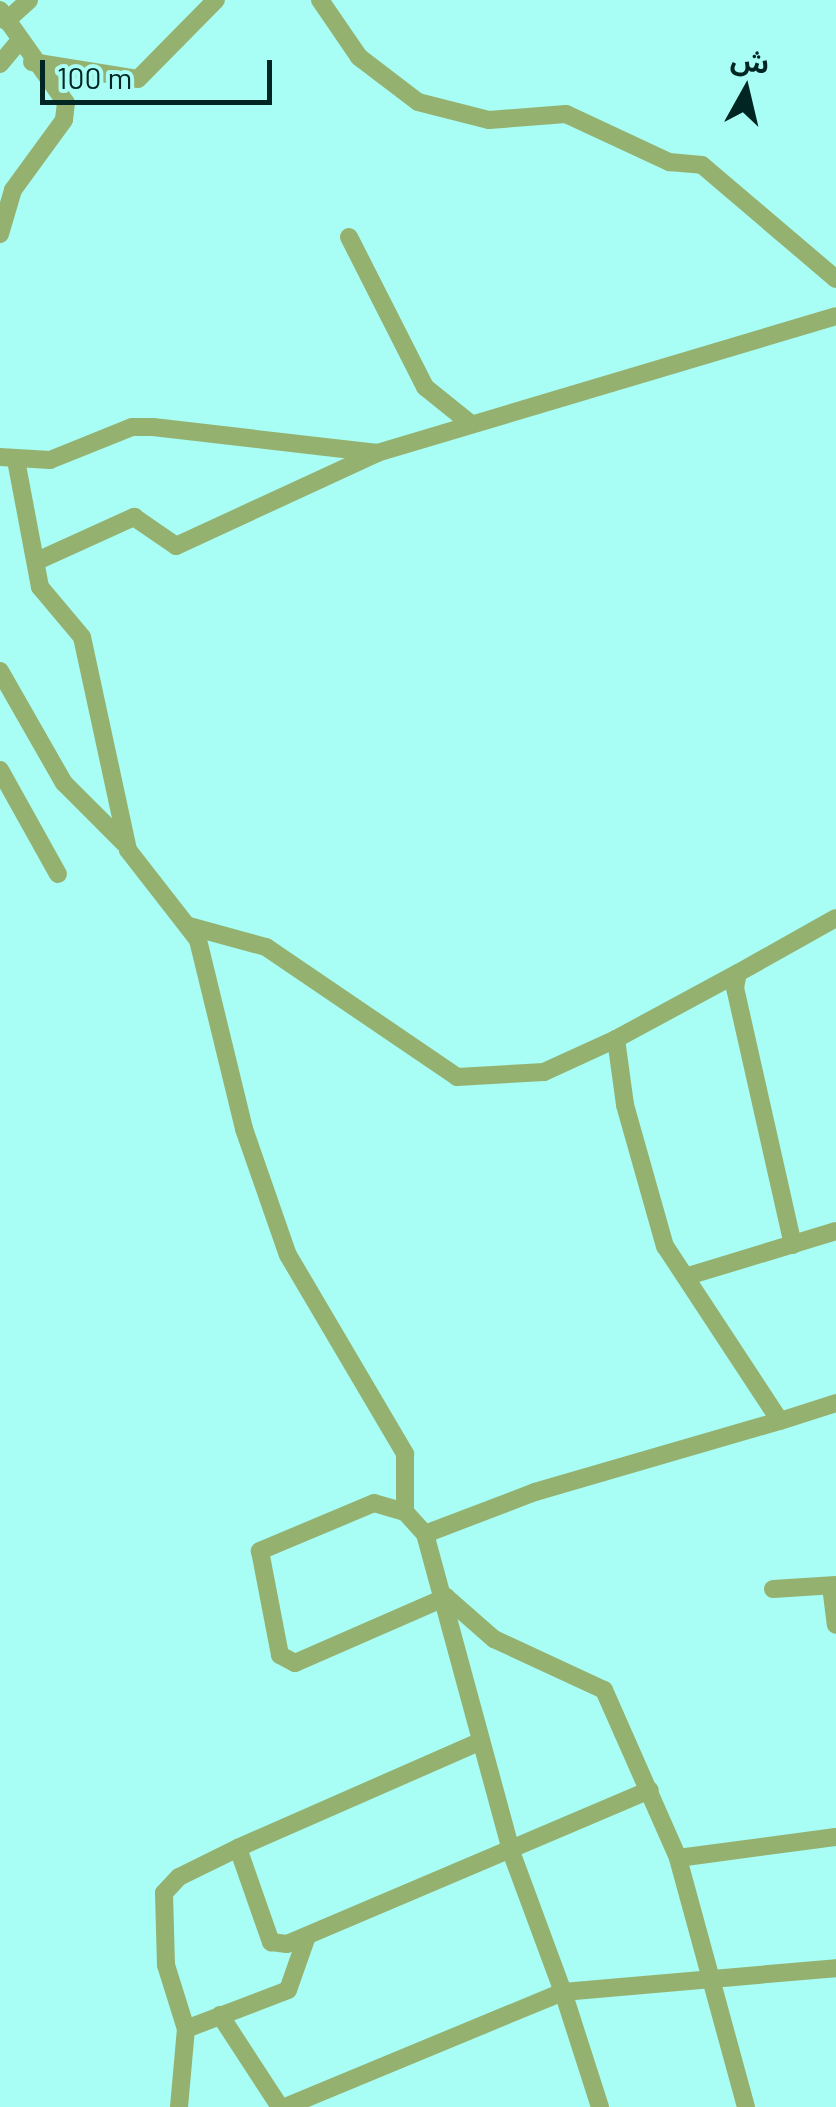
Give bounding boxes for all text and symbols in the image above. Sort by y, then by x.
scale bar [45,40,278,102]
north arrow [696,40,796,140]
text: ش [729,41,772,80]
text: 100 m [57,59,132,95]

